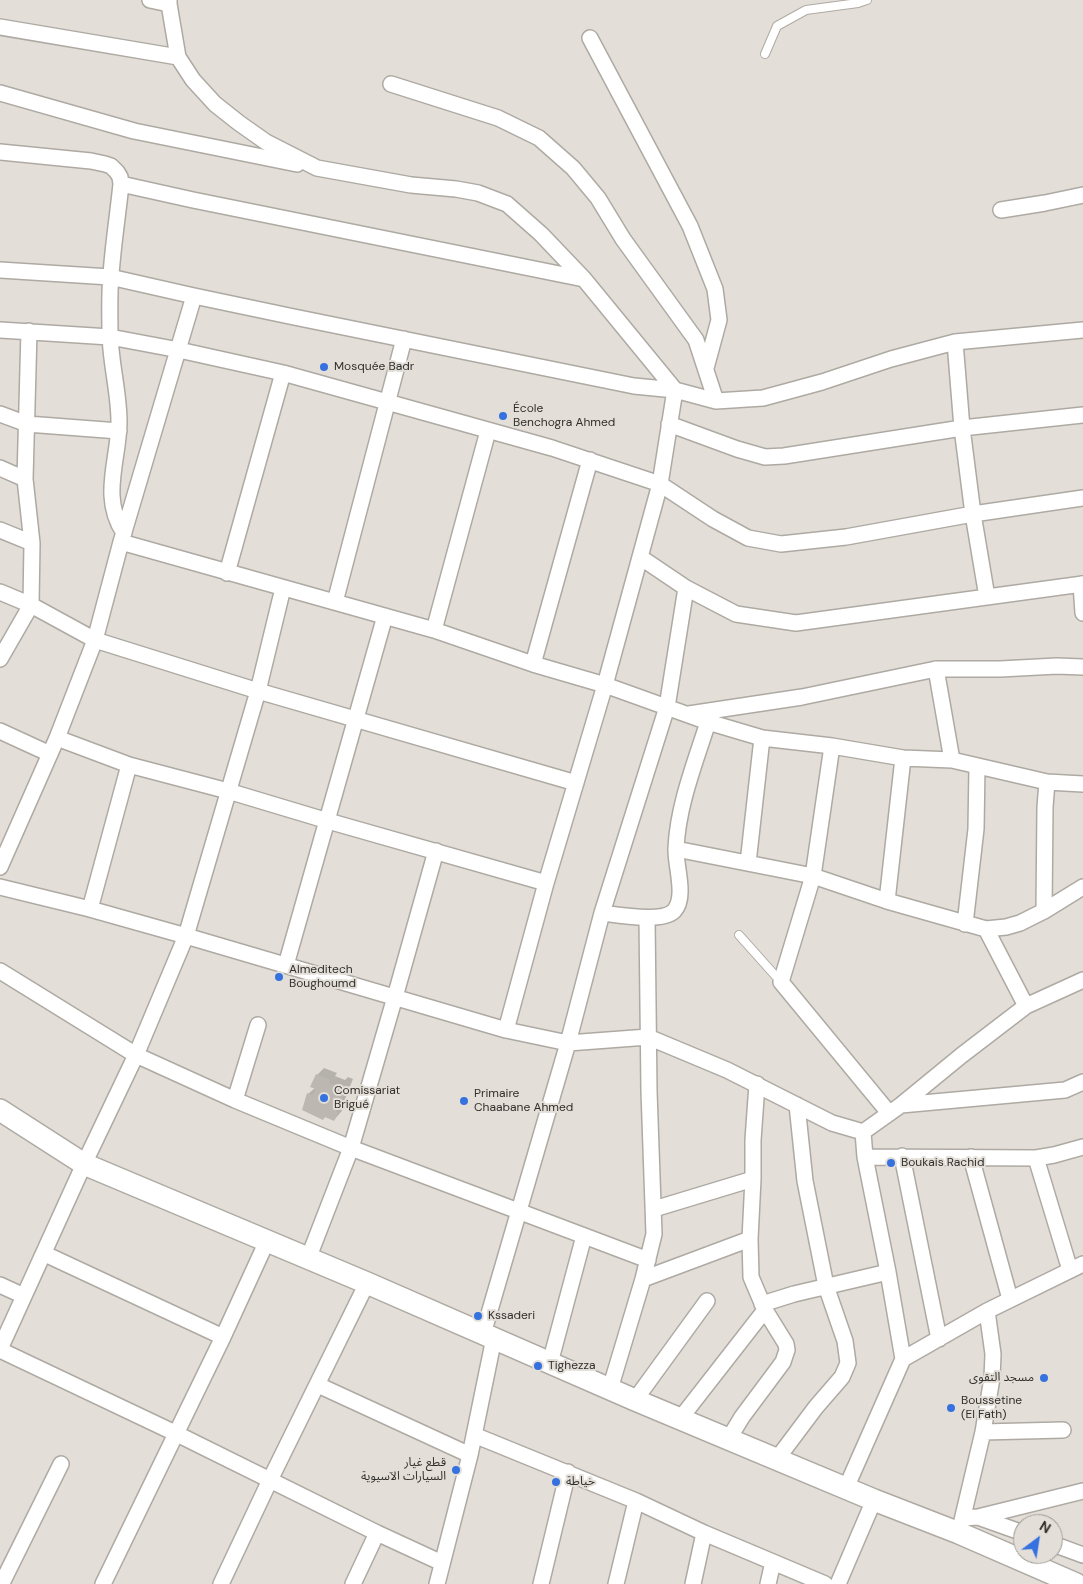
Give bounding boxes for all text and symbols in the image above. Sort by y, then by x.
place label: Mosquée Badr [334,360,414,374]
marker: Mosquée Badr [318,361,330,373]
place label: École Benchogra Ahmed [513,402,615,430]
marker: École Benchogra Ahmed [497,410,509,422]
place label: Almeditech Boughoumd [289,963,356,991]
marker: Almeditech Boughoumd [273,971,285,983]
place label: Comissariat Brigué [334,1084,400,1112]
place label: Primaire Chaabane Ahmed [474,1087,573,1115]
marker: Comissariat Brigué [318,1092,330,1104]
marker: Primaire Chaabane Ahmed [458,1095,470,1107]
place label: Boukais Rachid [901,1156,985,1170]
marker: Boukais Rachid [885,1157,897,1169]
place label: Kssaderi [488,1309,535,1323]
marker: Kssaderi [472,1310,484,1322]
place label: Tighezza [548,1359,596,1373]
marker: Tighezza [532,1360,544,1372]
place label: مسجد التقوى [969,1371,1034,1385]
marker: مسجد التقوى [1038,1372,1050,1384]
place label: Boussetine (El Fath) [961,1394,1022,1422]
marker: Boussetine (El Fath) [945,1402,957,1414]
place label: قطع غيار السيارات الآسيوية [361,1456,446,1484]
marker: قطع غيار السيارات الآسيوية [450,1464,462,1476]
place label: خياطة [566,1475,595,1489]
marker: خياطة [550,1476,562,1488]
north arrow [1013,1514,1063,1564]
text: N [1036,1517,1054,1537]

